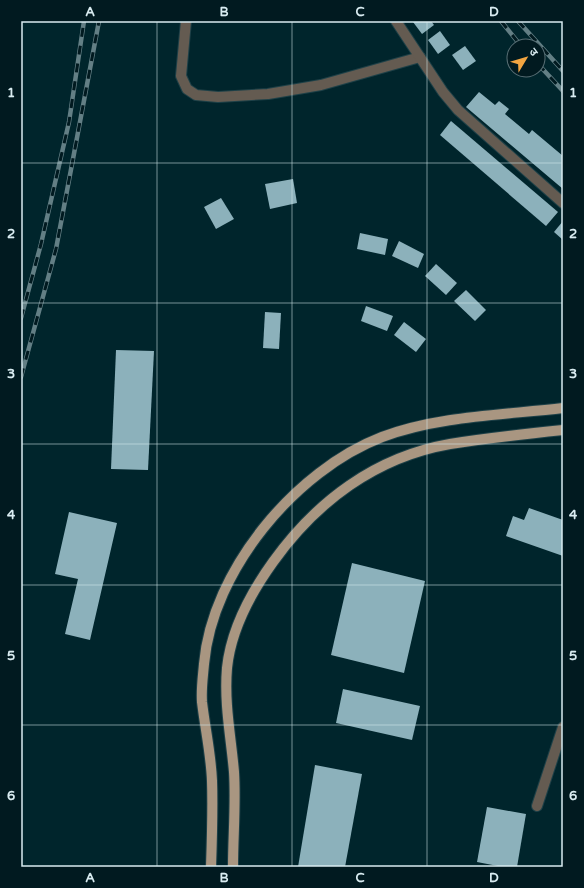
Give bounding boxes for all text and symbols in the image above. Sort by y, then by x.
text: A [85,4,95,20]
text: B [219,4,229,20]
text: C [355,4,365,20]
text: D [489,4,499,20]
north arrow [506,38,546,78]
text: उ [526,46,541,59]
text: 1 [7,85,15,101]
text: 1 [569,85,577,101]
text: 2 [7,226,15,242]
text: 2 [569,226,577,242]
text: 3 [7,366,15,382]
text: 3 [569,366,577,382]
text: 4 [7,507,16,523]
text: 4 [569,507,578,523]
text: 5 [7,648,15,664]
text: 5 [569,648,577,664]
text: 6 [7,788,15,804]
text: 6 [569,788,577,804]
text: A [85,870,95,886]
text: B [219,870,229,886]
text: C [355,870,365,886]
text: D [489,870,499,886]

